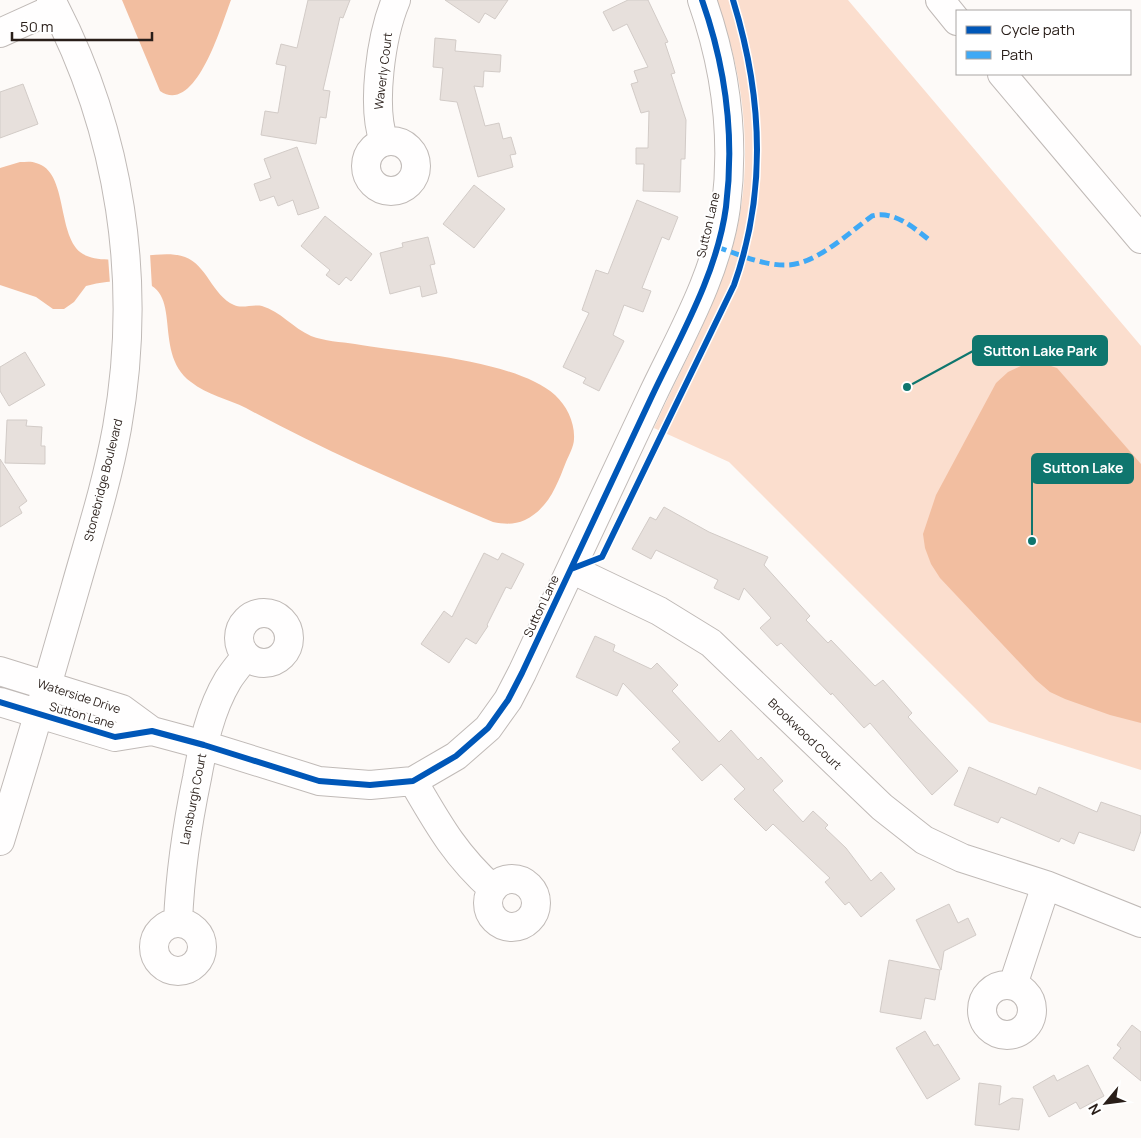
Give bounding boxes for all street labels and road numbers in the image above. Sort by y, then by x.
street label: Waverly Court [370,31,396,111]
street label: Sutton Lane [692,190,724,260]
street label: Stonebridge Boulevard [80,417,126,543]
street label: Sutton Lane [519,572,563,640]
street label: Waterside Drive [35,675,123,717]
street label: Brookwood Court [764,694,846,774]
street label: Sutton Lane [47,698,117,732]
street label: Lansburgh Court [176,751,210,846]

